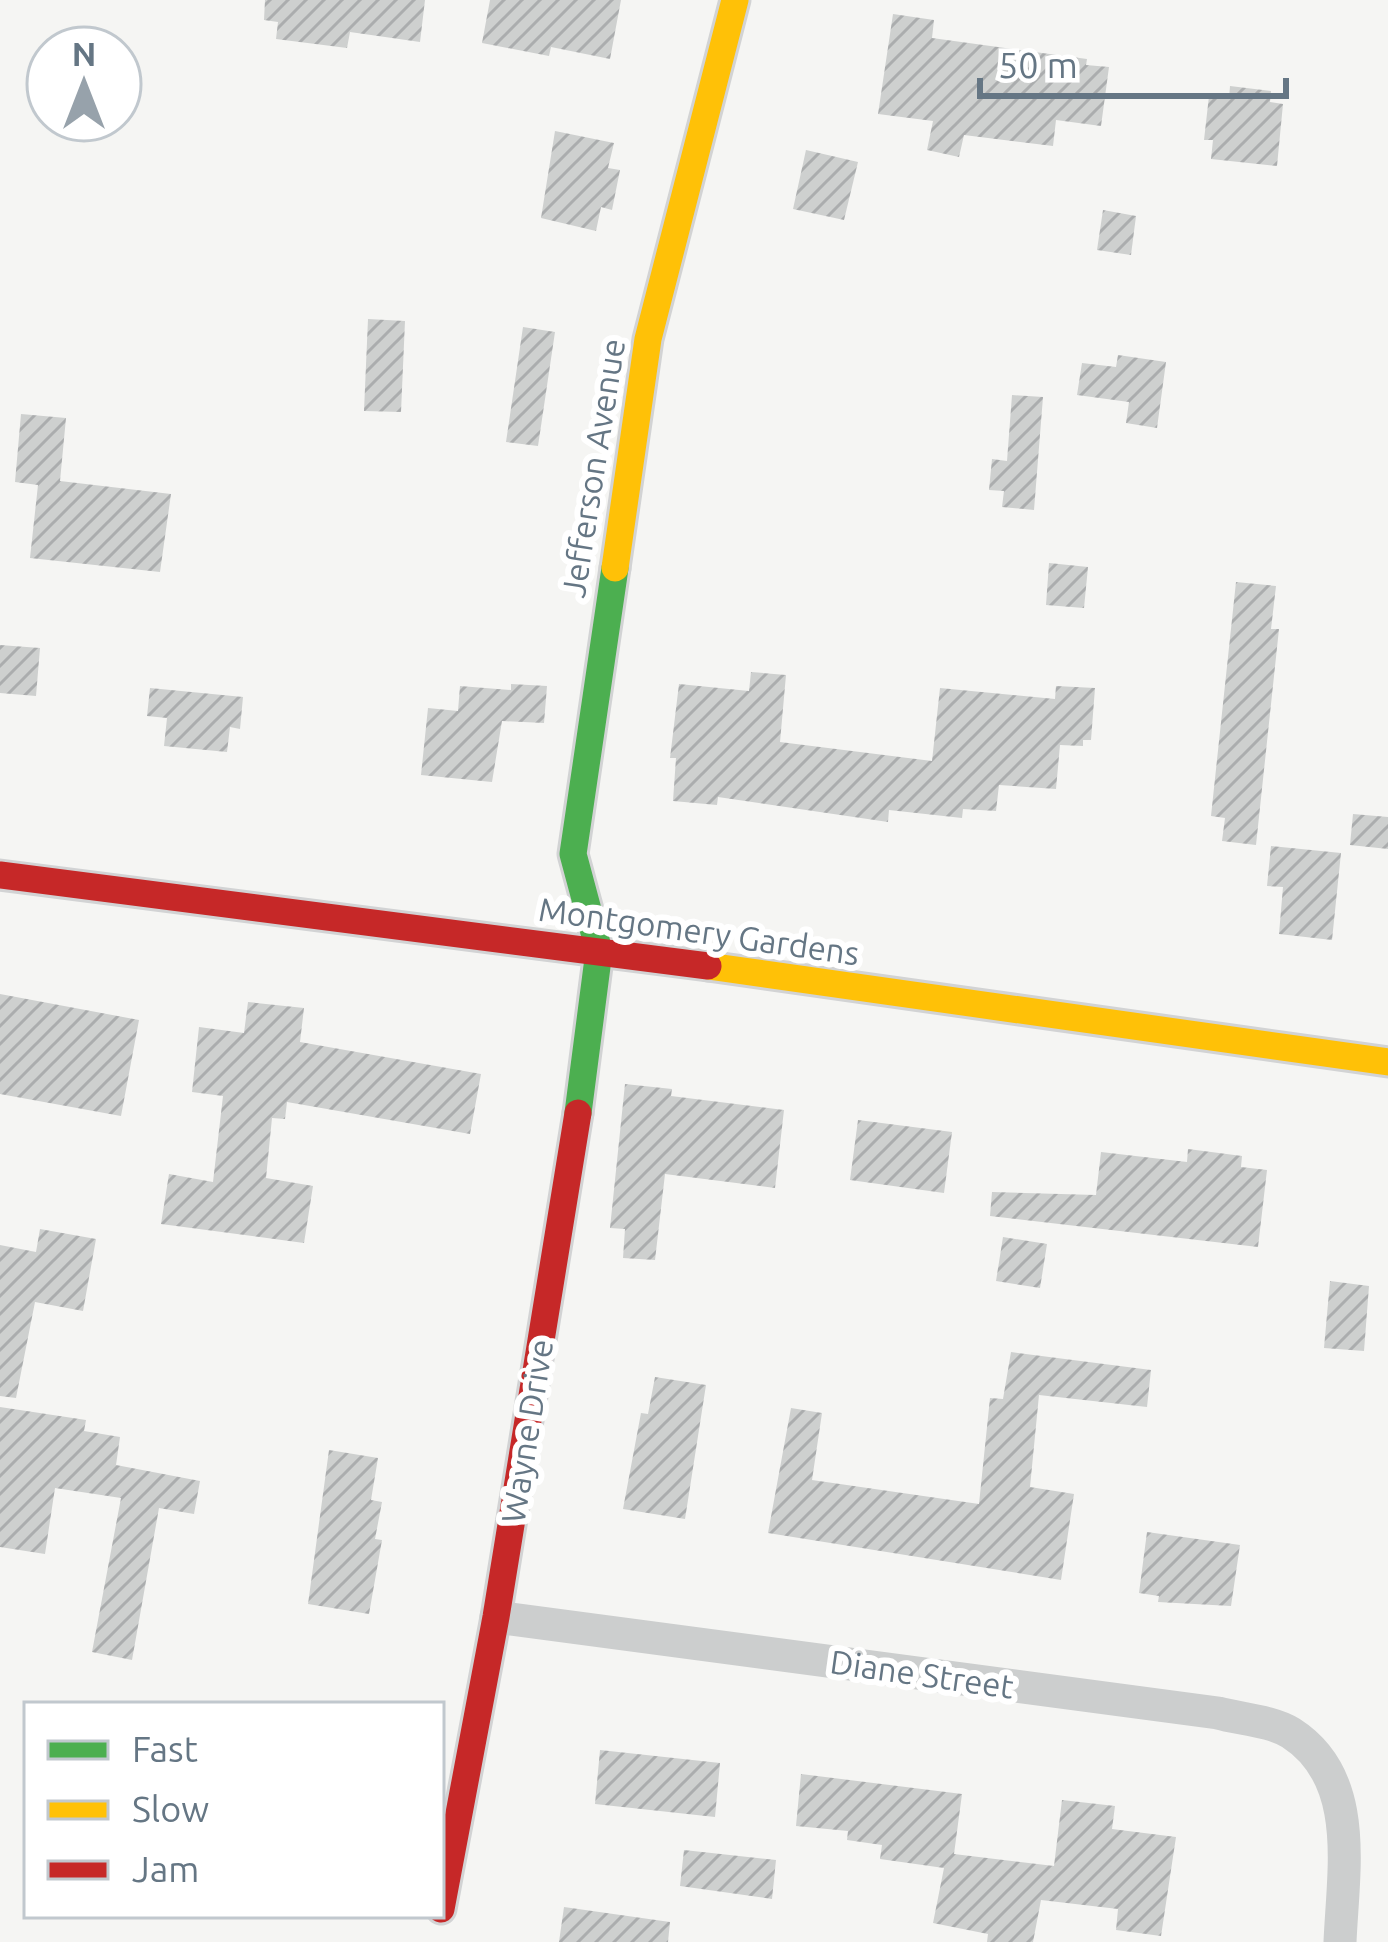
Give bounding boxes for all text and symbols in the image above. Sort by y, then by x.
north arrow [24,24,144,144]
scale bar [980,24,1286,98]
text: N [72,35,96,72]
text: 50 m [998,44,1078,85]
street label: Jefferson Avenue [554,336,631,600]
street label: Montgomery Gardens [536,890,862,971]
street label: Wayne Drive [494,1337,559,1525]
street label: Diane Street [828,1642,1016,1705]
legend [24,1702,444,1918]
text: Fast [132,1728,198,1769]
text: Slow [132,1788,209,1829]
text: Jam [132,1848,199,1889]

